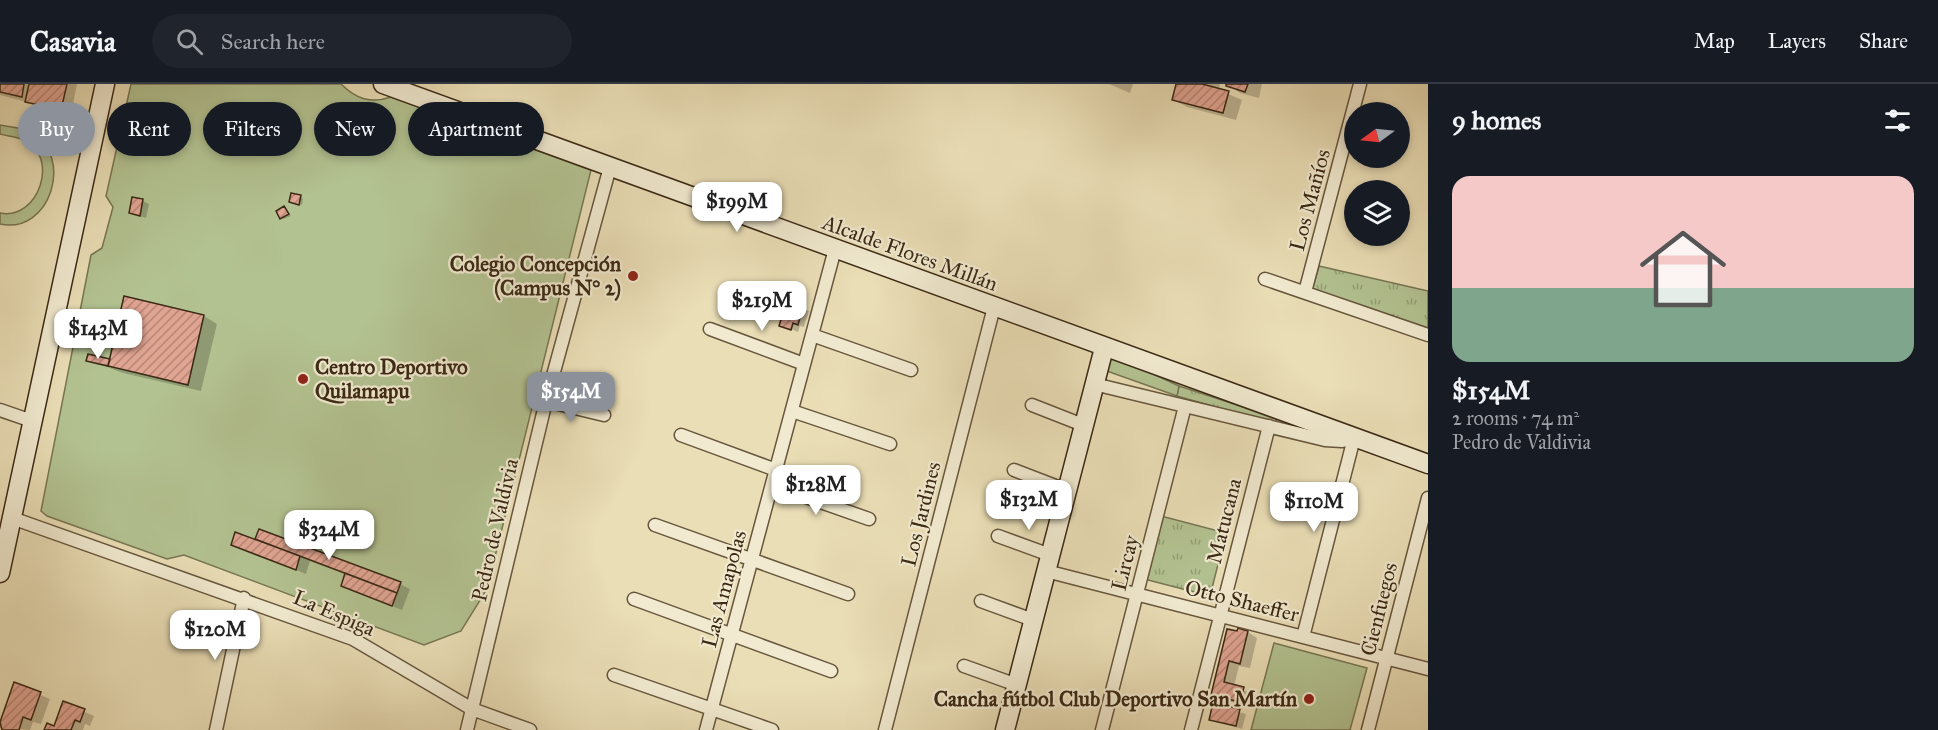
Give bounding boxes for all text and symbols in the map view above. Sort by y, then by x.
search box [152,14,572,68]
text: Casavia [30,24,116,59]
icon: search [173,25,206,58]
text: Search here [221,28,325,55]
text: Map [1694,28,1735,54]
text: Layers [1768,28,1826,54]
text: Share [1859,28,1908,54]
chip: Buy [18,102,95,156]
chip: Rent [107,102,191,156]
chip: Filters [203,102,302,156]
chip: New [314,102,396,156]
chip: Apartment [408,102,544,156]
north arrow [1344,102,1410,168]
map controls [1344,102,1410,246]
text: 9 homes [1452,104,1541,136]
icon: filters [1881,104,1914,137]
street label: Los Mañíos [1284,146,1336,254]
button: layers [1344,180,1410,246]
pin: $199M [695,182,779,233]
text: $199M [706,189,768,213]
street label: Alcalde Flores Millán [818,209,1001,297]
icon: home [1629,215,1737,323]
place label: Colegio Concepción (Campus N° 2) [450,251,622,301]
marker: Colegio Concepción (Campus N° 2) [626,269,640,283]
pin: $219M [720,281,804,332]
text: $219M [732,288,792,312]
pin: $143M [56,309,140,360]
text: $143M [68,316,128,340]
place label: Centro Deportivo Quilamapu [315,354,468,404]
marker: Centro Deportivo Quilamapu [296,372,310,386]
pin: $154M [529,372,613,423]
text: $154M [1452,374,1530,406]
text: $154M [541,379,601,403]
text: 2 rooms · 74 m² [1452,406,1579,430]
text: Pedro de Valdivia [1452,430,1591,454]
street label: Pedro de Valdivia [466,456,524,604]
street label: Los Jardines [895,459,947,569]
pin: $128M [774,465,858,516]
text: $128M [785,472,847,496]
street label: Matucana [1201,475,1247,566]
pin: $132M [987,480,1071,531]
pin: $110M [1272,482,1356,533]
text: $132M [1000,487,1058,511]
text: $110M [1284,489,1344,513]
pin: $324M [287,510,371,561]
text: $324M [298,517,360,541]
street label: Las Amapolas [696,527,752,651]
street label: Lircay [1106,531,1145,594]
street label: Cienfuegos [1355,560,1403,658]
street label: Otto Shaeffer [1182,574,1302,628]
street label: La Espiga [289,584,379,642]
pin: $120M [173,610,257,661]
text: $120M [184,617,246,641]
place label: Cancha fútbol Club Deportivo San Martín [934,686,1298,712]
marker: Cancha fútbol Club Deportivo San Martín [1302,692,1316,706]

